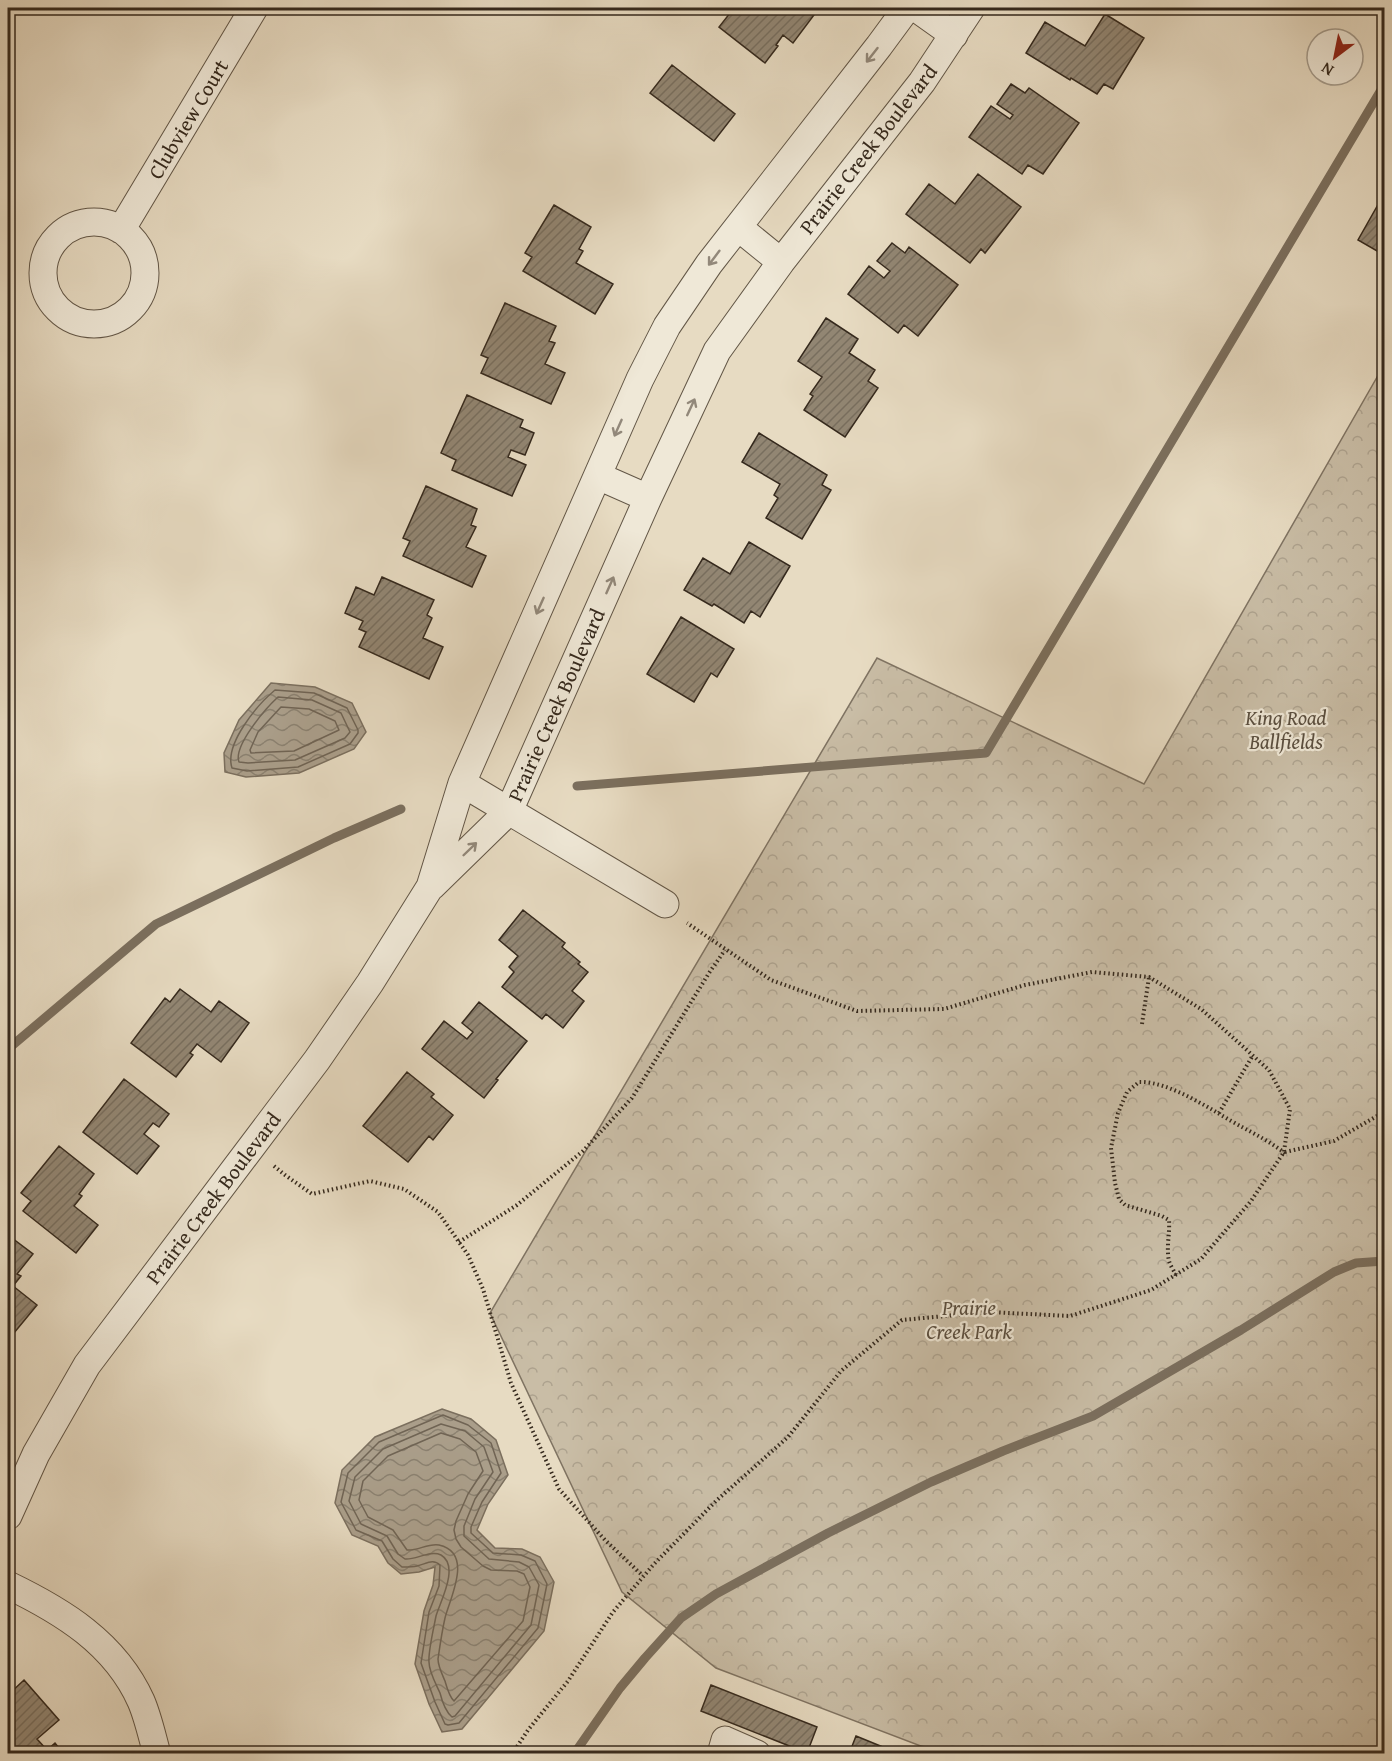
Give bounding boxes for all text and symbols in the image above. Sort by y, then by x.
north arrow [1305,27,1365,87]
one-way arrow [866,46,879,62]
street label: Clubview Court [140,53,236,185]
street label: Prairie Creek Boulevard [792,57,945,241]
text: N [1316,57,1338,83]
one-way arrow [708,250,720,266]
one-way arrow [685,399,697,417]
one-way arrow [612,418,624,436]
one-way arrow [604,576,616,594]
one-way arrow [534,597,545,615]
street label: Prairie Creek Boulevard [499,603,613,807]
park label: King Road Ballfields [1244,702,1327,757]
one-way arrow [462,842,477,856]
street label: Prairie Creek Boulevard [138,1105,289,1291]
park label: Prairie Creek Park [926,1292,1012,1347]

